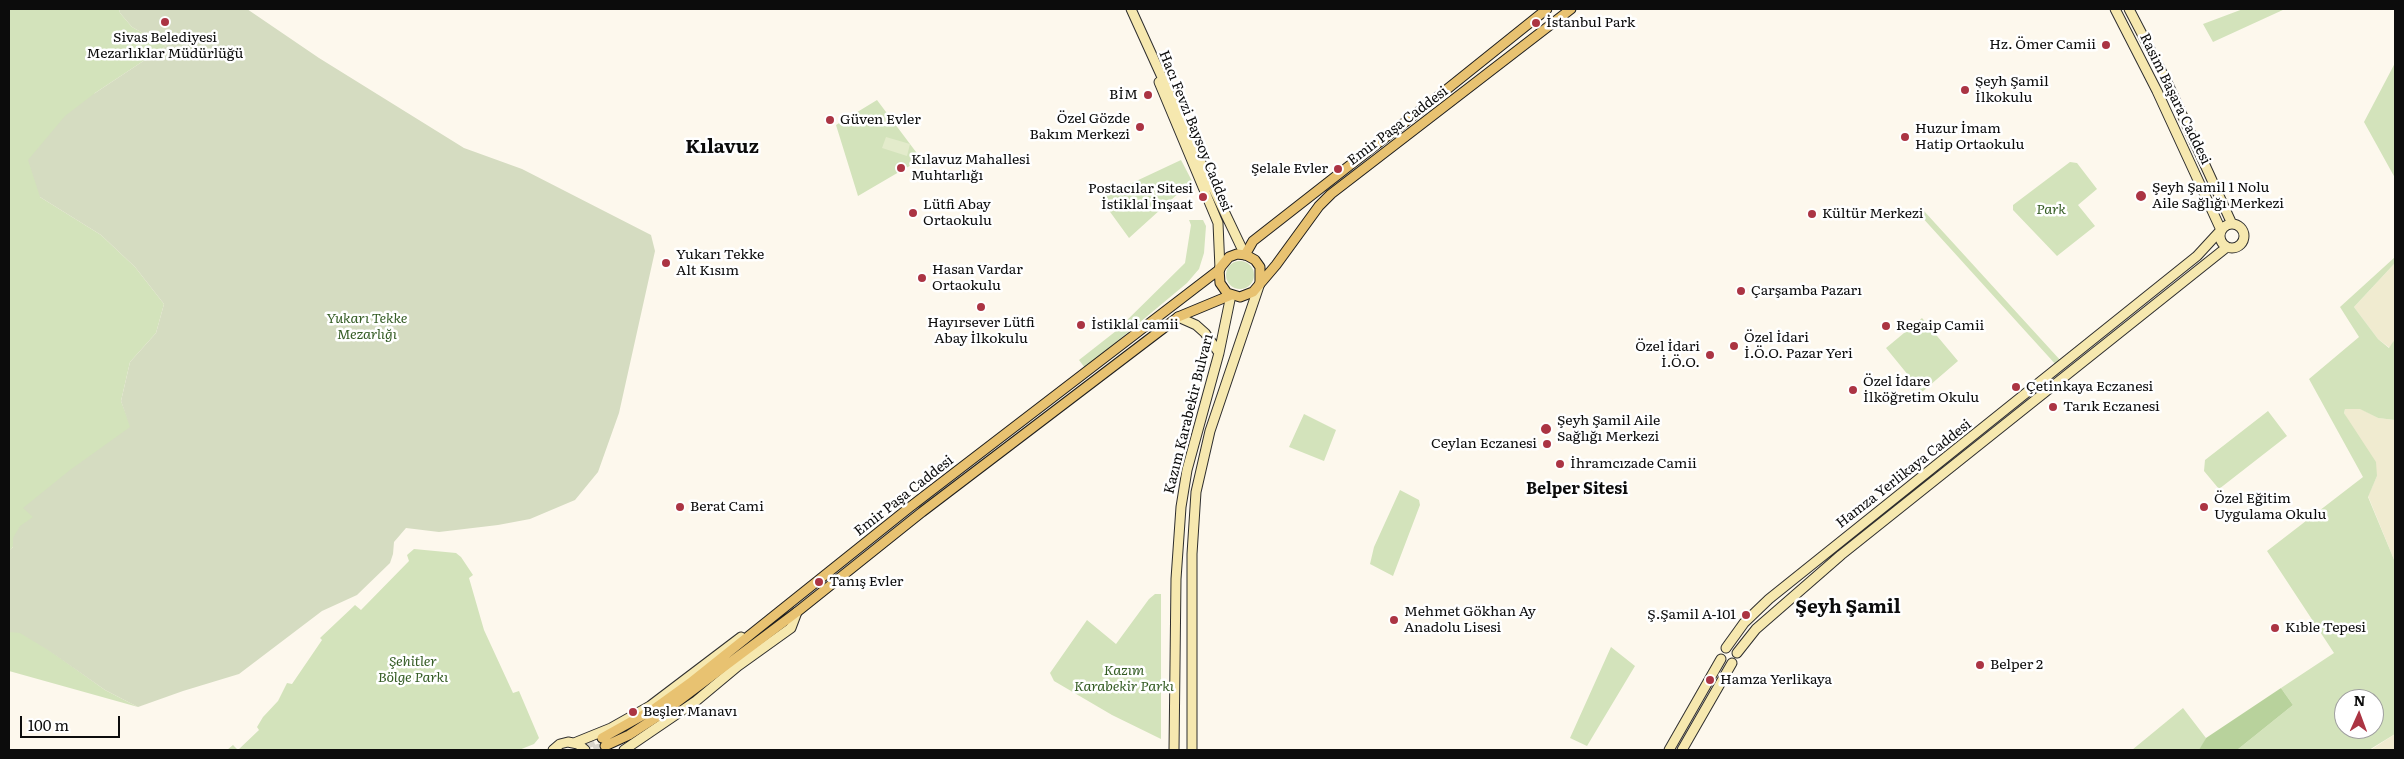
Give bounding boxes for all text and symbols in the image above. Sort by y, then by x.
place label: İstanbul Park [1546,15,1635,31]
marker: Sivas Belediyesi Mezarlıklar Müdürlüğü [159,16,171,28]
marker: İstanbul Park [1530,17,1542,29]
place label: Sivas Belediyesi Mezarlıklar Müdürlüğü [87,30,243,62]
street label: Rasim Başara Caddesi [2136,31,2214,167]
place label: Hz. Ömer Camii [1989,37,2096,53]
marker: Hz. Ömer Camii [2100,39,2112,51]
street label: Hacı Fevzi Baysoy Caddesi [1155,48,1235,214]
place label: Şeyh Şamil İlkokulu [1975,74,2049,106]
street label: Emir Paşa Caddesi [1345,83,1451,169]
marker: Şeyh Şamil İlkokulu [1959,84,1971,96]
place label: BİM [1109,87,1138,103]
marker: BİM [1142,89,1154,101]
place label: Özel Gözde Bakım Merkezi [1029,111,1130,144]
place label: Güven Evler [840,112,921,128]
marker: Güven Evler [824,114,836,126]
marker: Özel Gözde Bakım Merkezi [1134,121,1146,133]
place label: Huzur İmam Hatip Ortaokulu [1915,121,2024,154]
marker: Huzur İmam Hatip Ortaokulu [1899,131,1911,143]
district label: Kılavuz [685,136,759,158]
place label: Kılavuz Mahallesi Muhtarlığı [911,152,1030,184]
place label: Şelale Evler [1251,161,1328,177]
marker: Kılavuz Mahallesi Muhtarlığı [895,162,907,174]
marker: Şelale Evler [1332,163,1344,175]
place label: Şeyh Şamil 1 Nolu Aile Sağlığı Merkezi [2152,180,2284,212]
place label: Postacılar Sitesi İstiklal İnşaat [1088,181,1193,213]
marker: Şeyh Şamil 1 Nolu Aile Sağlığı Merkezi [2134,189,2148,203]
marker: Postacılar Sitesi İstiklal İnşaat [1197,191,1209,203]
place label: Lütfi Abay Ortaokulu [923,197,992,230]
park label: Park [2036,202,2066,218]
place label: Kültür Merkezi [1822,206,1923,222]
marker: Lütfi Abay Ortaokulu [907,207,919,219]
marker: Kültür Merkezi [1806,208,1818,220]
place label: Yukarı Tekke Alt Kısım [676,247,764,280]
marker: Yukarı Tekke Alt Kısım [660,257,672,269]
place label: Hasan Vardar Ortaokulu [932,262,1023,294]
marker: Hasan Vardar Ortaokulu [916,272,928,284]
place label: Çarşamba Pazarı [1751,283,1862,299]
marker: Çarşamba Pazarı [1735,285,1747,297]
marker: Hayırsever Lütfi Abay İlkokulu [975,301,987,313]
park label: Yukarı Tekke Mezarlığı [327,311,407,344]
place label: Hayırsever Lütfi Abay İlkokulu [927,315,1035,348]
place label: İstiklal camii [1091,317,1179,333]
place label: Regaip Camii [1896,318,1984,334]
marker: İstiklal camii [1075,319,1087,331]
marker: Regaip Camii [1880,320,1892,332]
place label: Özel İdari İ.Ö.O. Pazar Yeri [1744,330,1853,362]
street label: Kazım Karabekir Bulvarı [1161,332,1217,496]
place label: Özel İdari İ.Ö.O. [1635,339,1700,372]
marker: Özel İdari İ.Ö.O. Pazar Yeri [1728,340,1740,352]
marker: Özel İdari İ.Ö.O. [1704,349,1716,361]
place label: Özel İdare İlköğretim Okulu [1863,374,1979,407]
place label: Çetinkaya Eczanesi [2026,379,2153,395]
marker: Çetinkaya Eczanesi [2010,381,2022,393]
marker: Özel İdare İlköğretim Okulu [1847,384,1859,396]
place label: Tarık Eczanesi [2063,399,2160,415]
marker: Tarık Eczanesi [2047,401,2059,413]
place label: Şeyh Şamil Aile Sağlığı Merkezi [1557,413,1660,446]
street label: Hamza Yerlikaya Caddesi [1833,416,1975,532]
marker: Şeyh Şamil Aile Sağlığı Merkezi [1539,422,1553,436]
place label: Ceylan Eczanesi [1431,436,1537,452]
marker: Ceylan Eczanesi [1541,438,1553,450]
street label: Emir Paşa Caddesi [851,452,957,540]
place label: İhramcızade Camii [1570,456,1697,472]
marker: İhramcızade Camii [1554,458,1566,470]
district label: Belper Sitesi [1526,479,1628,499]
place label: Özel Eğitim Uygulama Okulu [2214,491,2326,524]
place label: Berat Cami [690,499,764,515]
marker: Berat Cami [674,501,686,513]
marker: Özel Eğitim Uygulama Okulu [2198,501,2210,513]
place label: Tanış Evler [829,574,903,590]
marker: Tanış Evler [813,576,825,588]
district label: Şeyh Şamil [1795,596,1901,618]
place label: Mehmet Gökhan Ay Anadolu Lisesi [1404,604,1536,636]
place label: Ş.Şamil A-101 [1647,607,1736,623]
marker: Ş.Şamil A-101 [1740,609,1752,621]
marker: Mehmet Gökhan Ay Anadolu Lisesi [1388,614,1400,626]
place label: Kıble Tepesi [2285,620,2366,636]
marker: Kıble Tepesi [2269,622,2281,634]
park label: Şehitler Bölge Parkı [378,654,448,686]
place label: Belper 2 [1990,657,2043,673]
marker: Belper 2 [1974,659,1986,671]
park label: Kazım Karabekir Parkı [1074,663,1174,696]
place label: Hamza Yerlikaya [1720,672,1832,688]
marker: Hamza Yerlikaya [1704,674,1716,686]
north arrow [2334,689,2384,739]
text: N [2353,690,2366,710]
place label: Beşler Manavı [643,704,737,720]
scale bar [22,706,122,738]
marker: Beşler Manavı [627,706,639,718]
text: 100 m [28,713,69,736]

